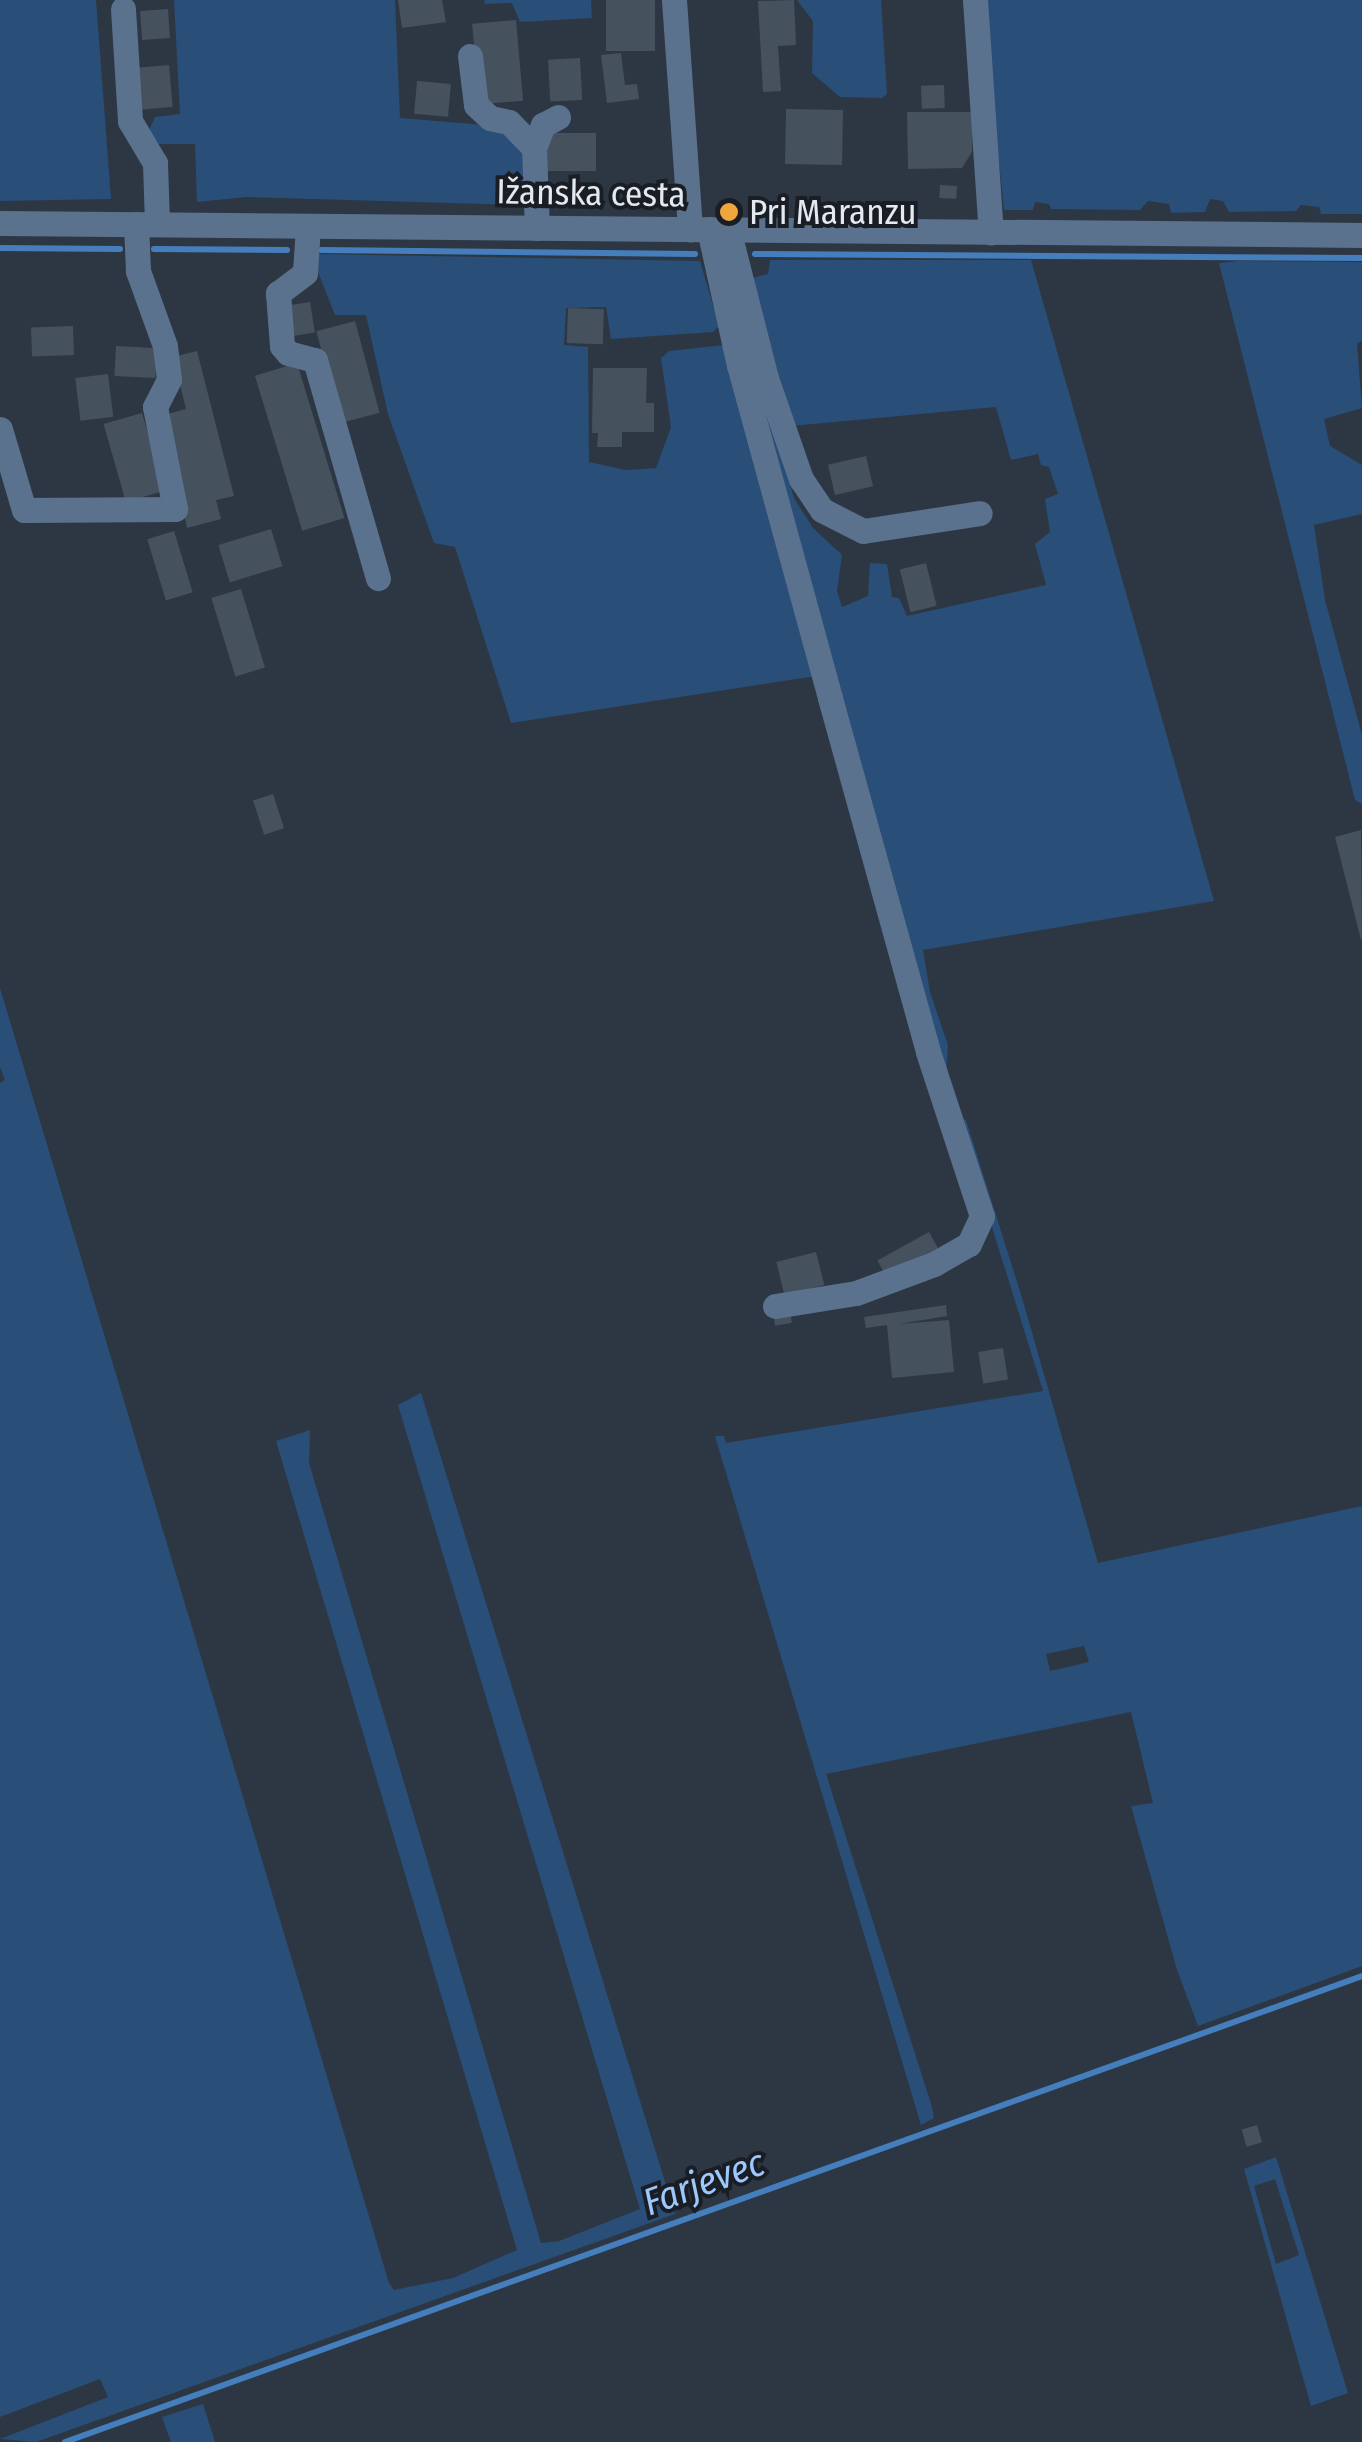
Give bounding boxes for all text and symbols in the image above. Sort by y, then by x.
street label: Ižanska cesta [496,170,686,216]
place label: Pri Maranzu [749,191,916,233]
marker: Pri Maranzu [718,201,740,223]
water label: Farjevec [637,2140,771,2226]

